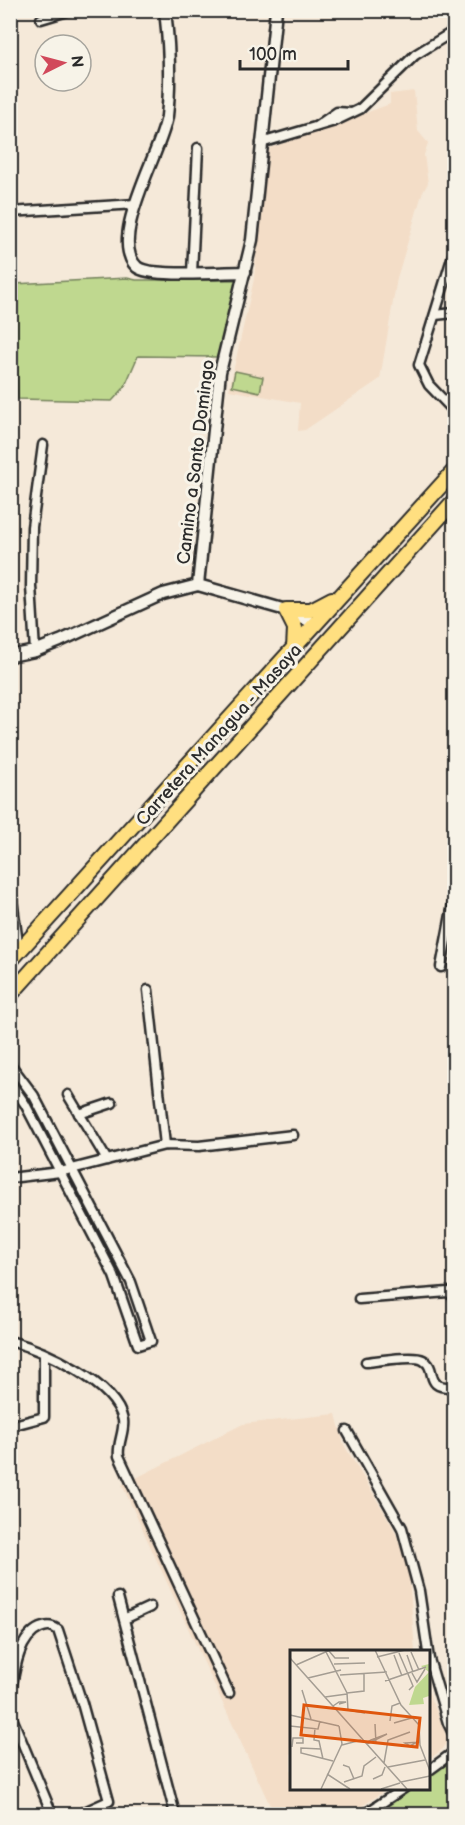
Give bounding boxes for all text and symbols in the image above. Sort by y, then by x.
north arrow [33,33,93,93]
scale bar [240,33,348,71]
text: 100 m [249,44,297,65]
text: N [66,55,87,69]
street label: Camino a Santo Domingo [173,358,219,566]
street label: Carretera Managua - Masaya [132,640,306,830]
inset map [290,1650,429,1789]

